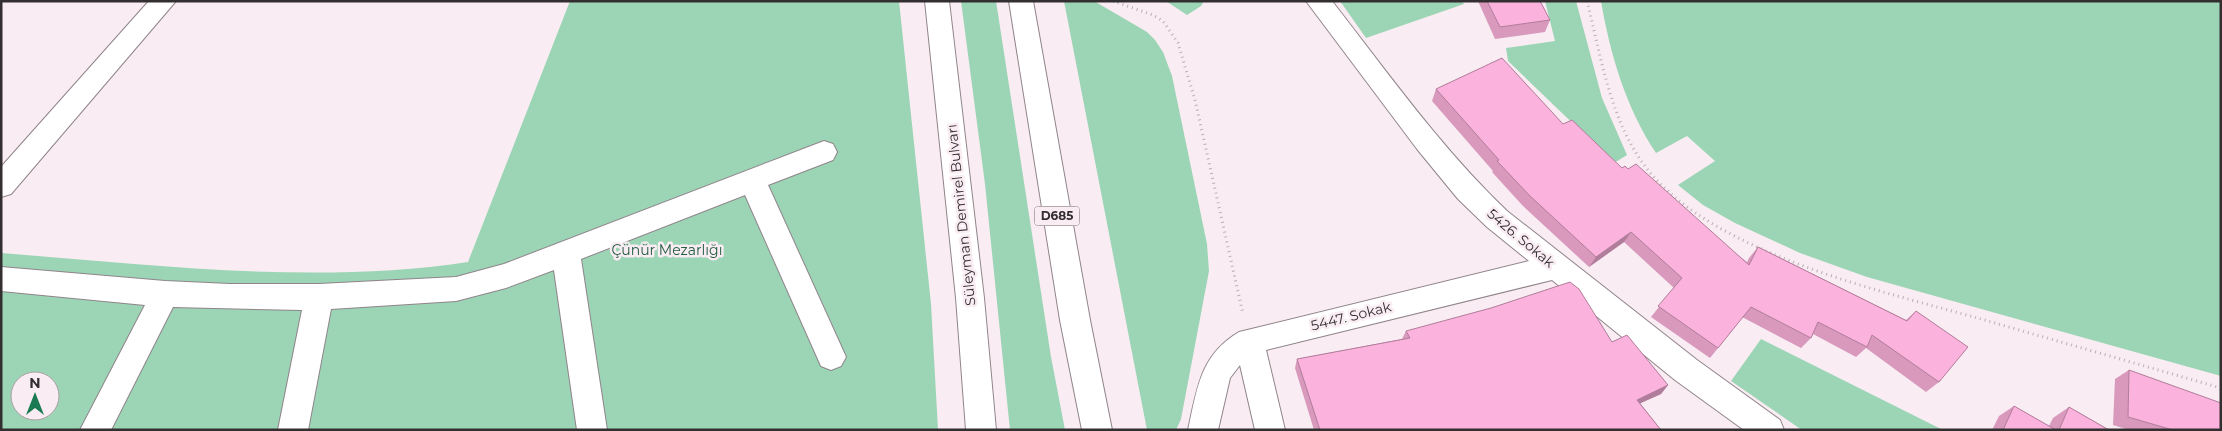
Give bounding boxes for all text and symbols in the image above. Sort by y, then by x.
street label: Süleyman Demirel Bulvarı [943,123,979,307]
street label: 5426. Sokak [1484,205,1559,272]
road number: D685 [1034,207,1080,226]
park label: Çünür Mezarlığı [612,241,722,259]
street label: 5447. Sokak [1309,297,1394,335]
north arrow [10,371,60,421]
text: N [29,374,41,392]

